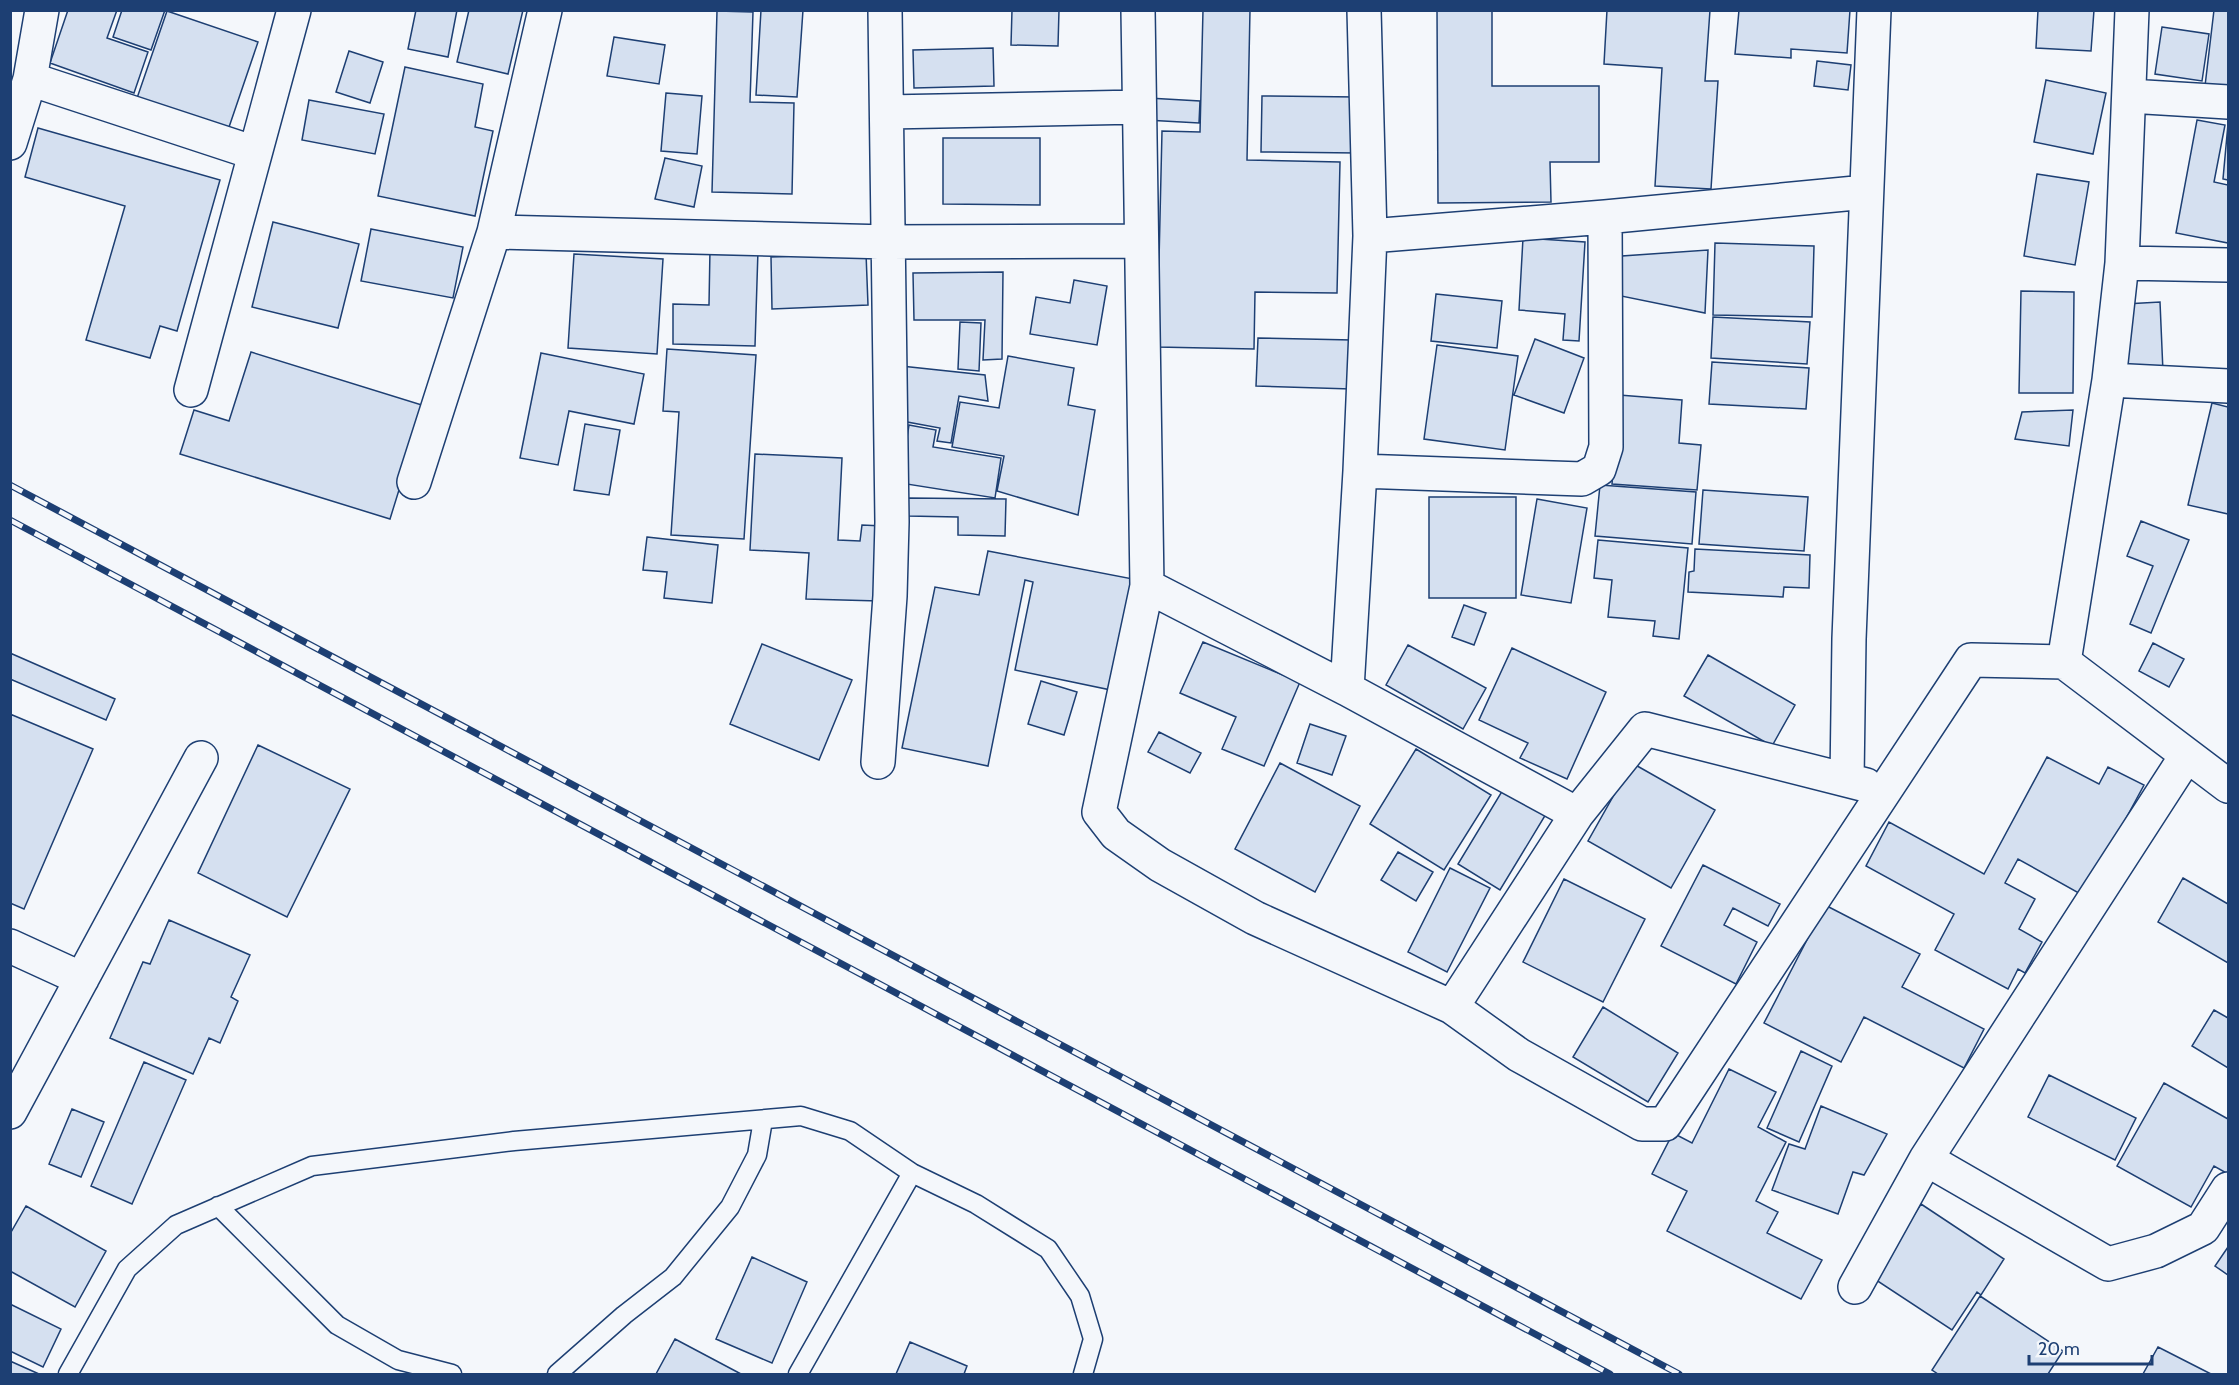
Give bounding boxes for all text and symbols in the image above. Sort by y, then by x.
scale bar [2029,1328,2152,1366]
text: 20 m [2038,1338,2080,1360]

